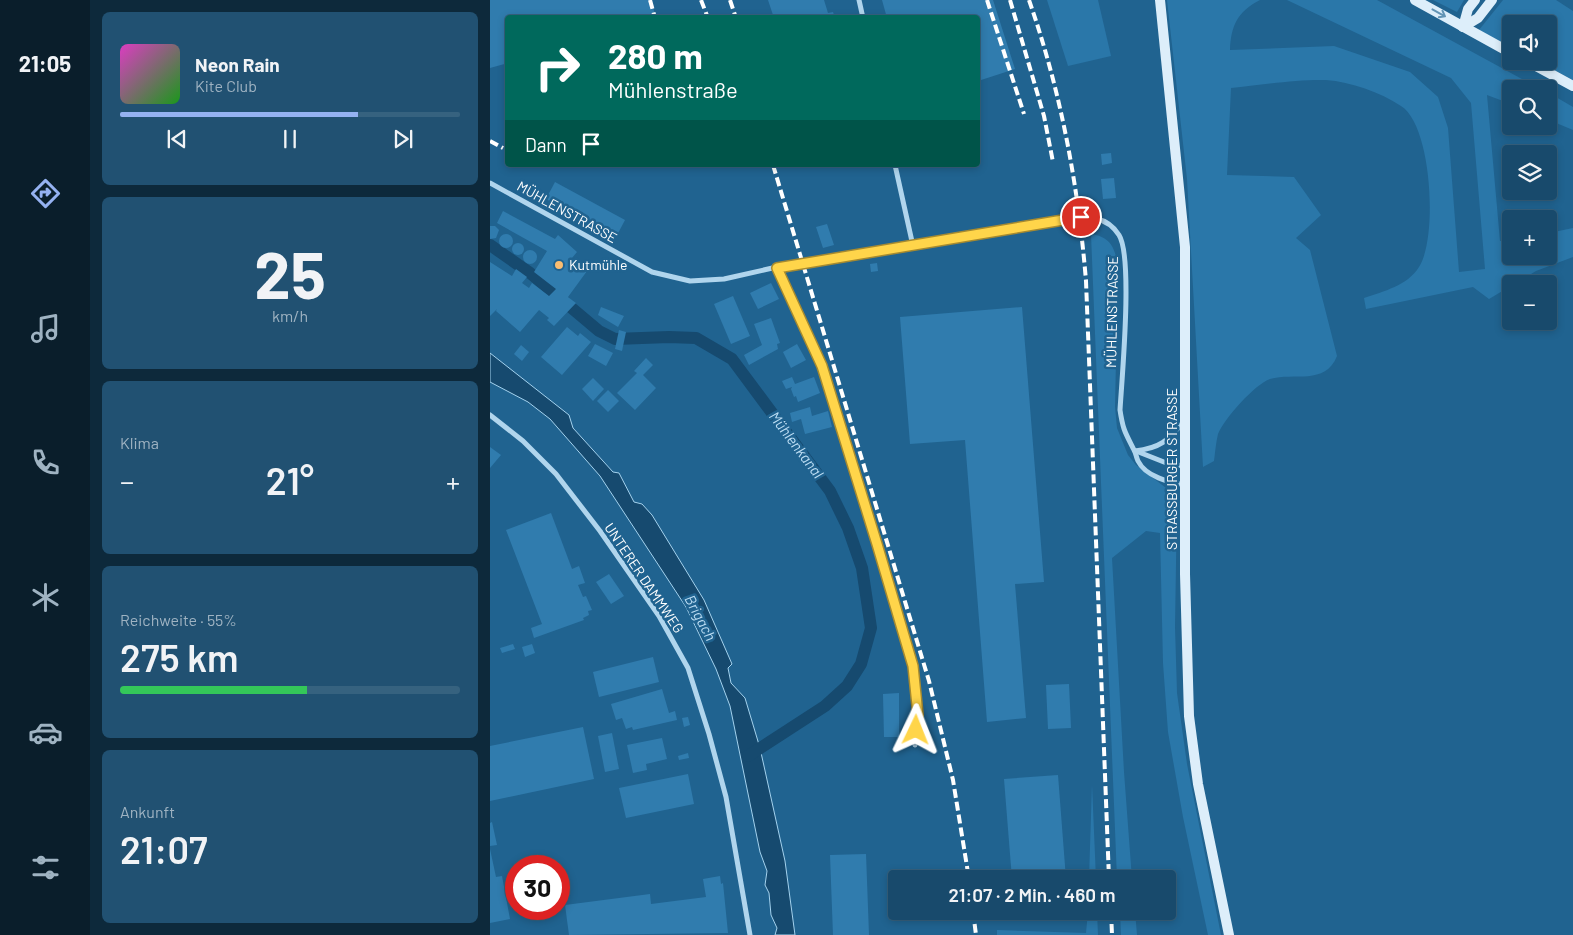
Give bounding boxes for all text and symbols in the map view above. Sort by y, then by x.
one-way arrow [1431,9,1446,18]
map controls [1502,15,1557,330]
button: sound [1502,15,1557,70]
text: 280 m [608,34,703,76]
icon: right [525,35,590,100]
text: 21:05 [19,50,71,76]
text: Neon Rain [195,53,280,76]
text: Kite Club [195,76,257,95]
text: Mühlenstraße [608,76,738,102]
button: search [1502,80,1557,135]
icon: previous [163,125,191,153]
icon: pause [276,125,304,153]
icon: next [389,125,417,153]
icon: arrive [577,130,605,158]
text: Dann [525,133,567,156]
button: layers [1502,145,1557,200]
icon: directions [28,176,63,211]
street label: MÜHLENSTRASSE [514,177,620,246]
pin [1060,196,1102,238]
icon: arrive [1067,203,1095,231]
button: + [1502,210,1557,265]
text: 25 [254,234,326,312]
place label: Kutmühle [569,256,628,273]
street label: MÜHLENSTRASSE [1102,256,1121,368]
marker: Kutmühle [553,259,565,271]
button: − [1502,275,1557,330]
text: km/h [272,306,308,325]
icon: music [28,311,63,346]
street label: STRASSBURGER STRASSE [1163,388,1180,550]
water label: Mühlenkanal [766,407,828,482]
text: Klima [120,433,159,452]
icon: phone [28,445,63,480]
text: 21° [266,457,314,503]
text: − [120,464,134,498]
text: + [446,464,460,498]
street label: UNTERER DAMMWEG [601,519,688,636]
icon: climate [28,580,63,615]
water label: Brigach [681,592,720,644]
text: Reichweite · 55% [120,610,237,629]
text: 275 km [120,634,239,680]
position arrow [889,703,941,755]
icon: car [28,715,63,750]
text: Ankunft [120,802,175,821]
text: 21:07 [120,826,208,872]
icon: filters [28,850,63,885]
speed limit sign: 30 [505,855,570,920]
text: 21:07 · 2 Min. · 460 m [948,883,1116,906]

